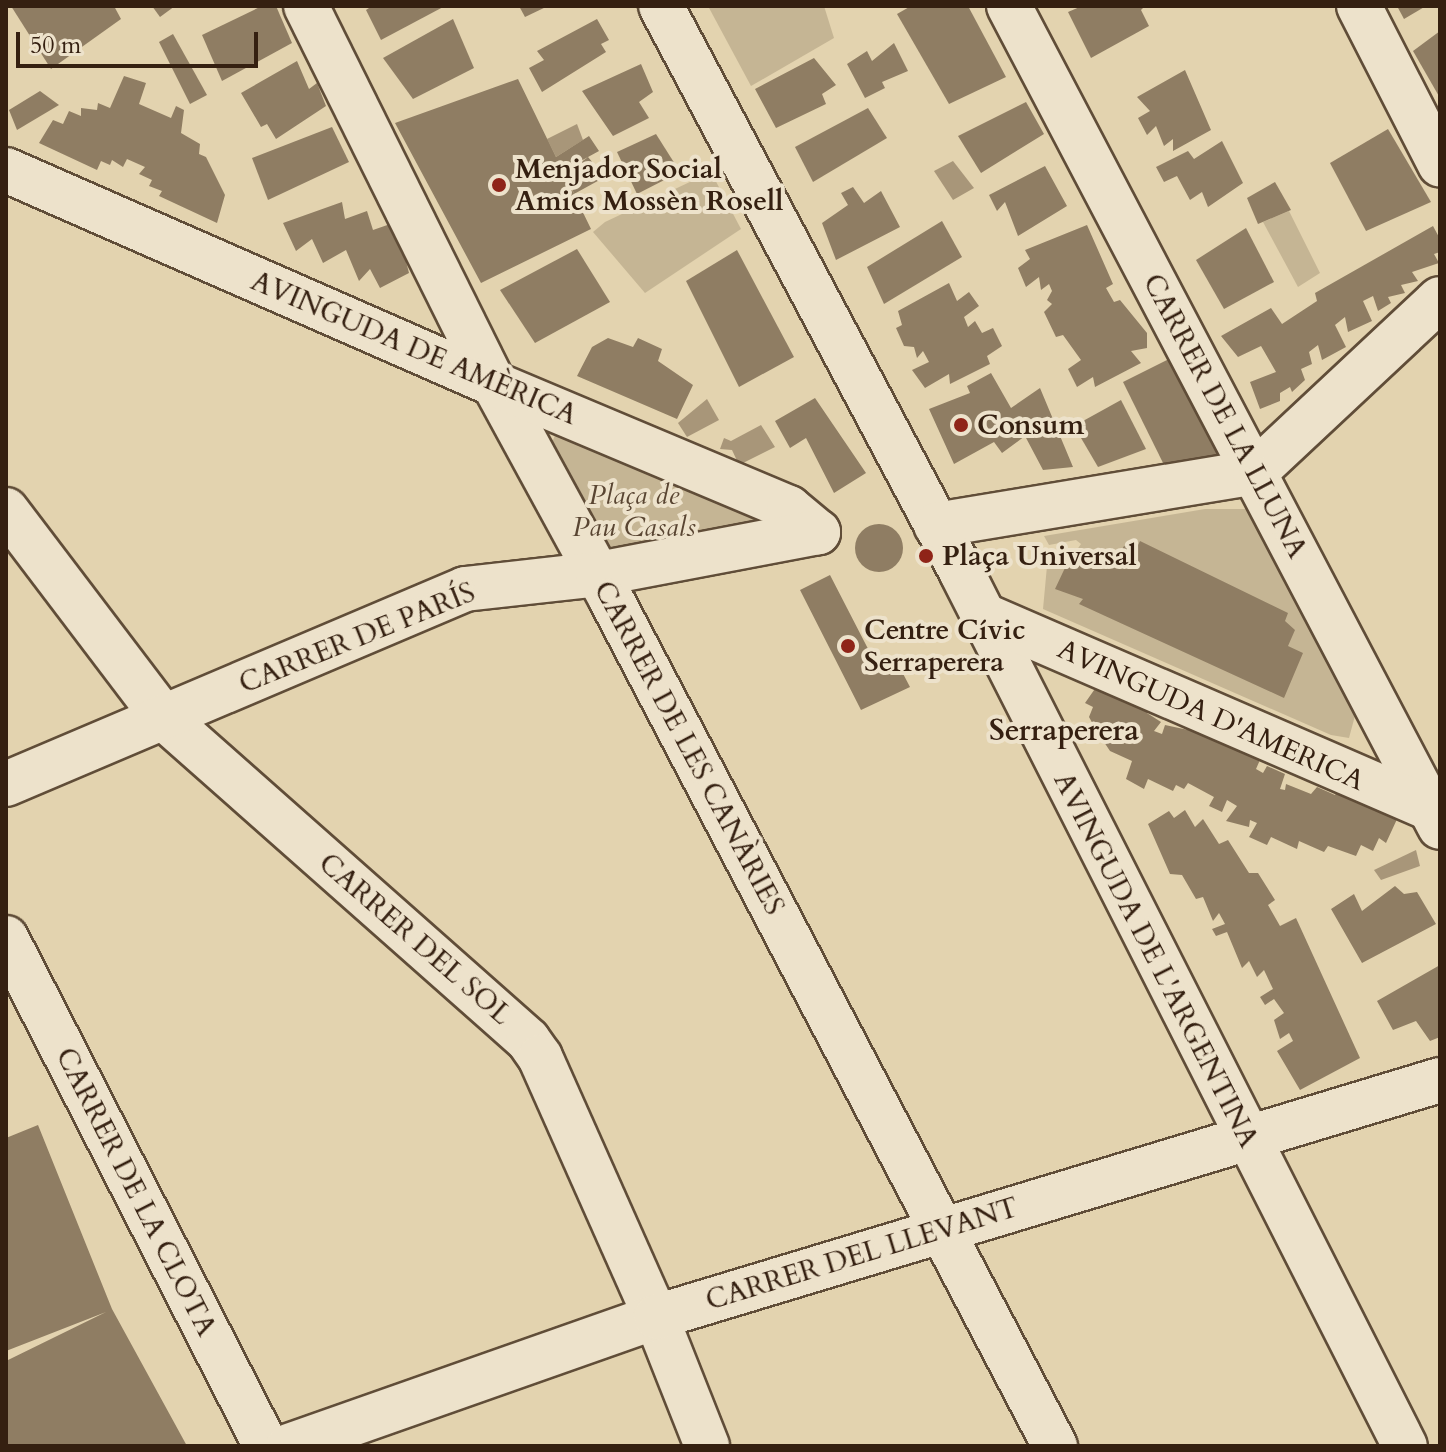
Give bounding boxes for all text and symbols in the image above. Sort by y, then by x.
scale bar [20,16,262,66]
text: 50 m [30,29,81,62]
place label: Menjador Social Amics Mossèn Rosell [515,152,783,218]
marker: Menjador Social Amics Mossèn Rosell [490,176,508,194]
street label: AVINGUDA DE AMÈRICA [246,264,582,432]
street label: CARRER DE LA LLUNA [1136,268,1314,564]
place label: Consum [977,408,1084,442]
marker: Consum [952,416,970,434]
park label: Plaça de Pau Casals [572,478,696,544]
place label: Plaça Universal [942,539,1137,573]
marker: Plaça Universal [917,547,935,565]
street label: CARRER DE PARÍS [234,575,480,701]
street label: CARRER DE LES CANÀRIES [587,575,791,921]
place label: Centre Cívic Serraperera [864,613,1025,679]
street label: AVINGUDA D'AMERICA [1052,632,1370,798]
marker: Centre Cívic Serraperera [839,637,857,655]
district label: Serraperera [989,713,1139,749]
street label: AVINGUDA DE L'ARGENTINA [1046,767,1266,1153]
street label: CARRER DEL SOL [312,846,518,1032]
street label: CARRER DE LA CLOTA [49,1042,223,1342]
street label: CARRER DEL LLEVANT [702,1190,1022,1318]

